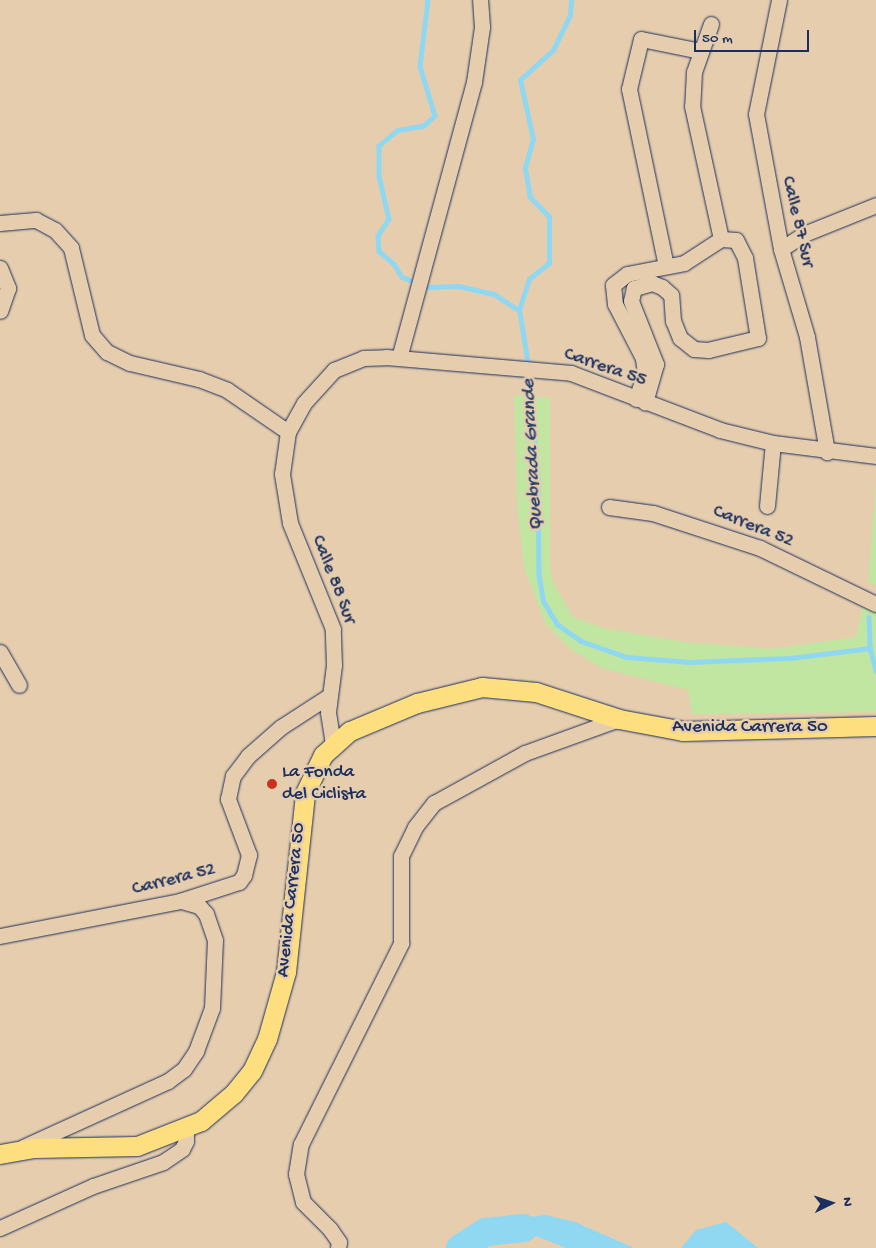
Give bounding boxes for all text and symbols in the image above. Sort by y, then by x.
scale bar [696,20,811,52]
text: 50 m [702,30,733,48]
street label: Calle 87 Sur [775,174,819,270]
street label: Carrera 55 [561,343,649,393]
water label: Quebrada Grande [517,379,549,531]
street label: Carrera 52 [709,500,797,554]
street label: Calle 88 Sur [306,532,360,628]
street label: Avenida Carrera 50 [672,717,828,739]
place label: La Fonda del Ciclista [282,762,366,806]
marker: La Fonda del Ciclista [266,778,278,790]
street label: Avenida Carrera 50 [273,822,311,978]
street label: Carrera 52 [130,859,218,901]
north arrow [806,1178,856,1228]
text: N [838,1197,855,1207]

